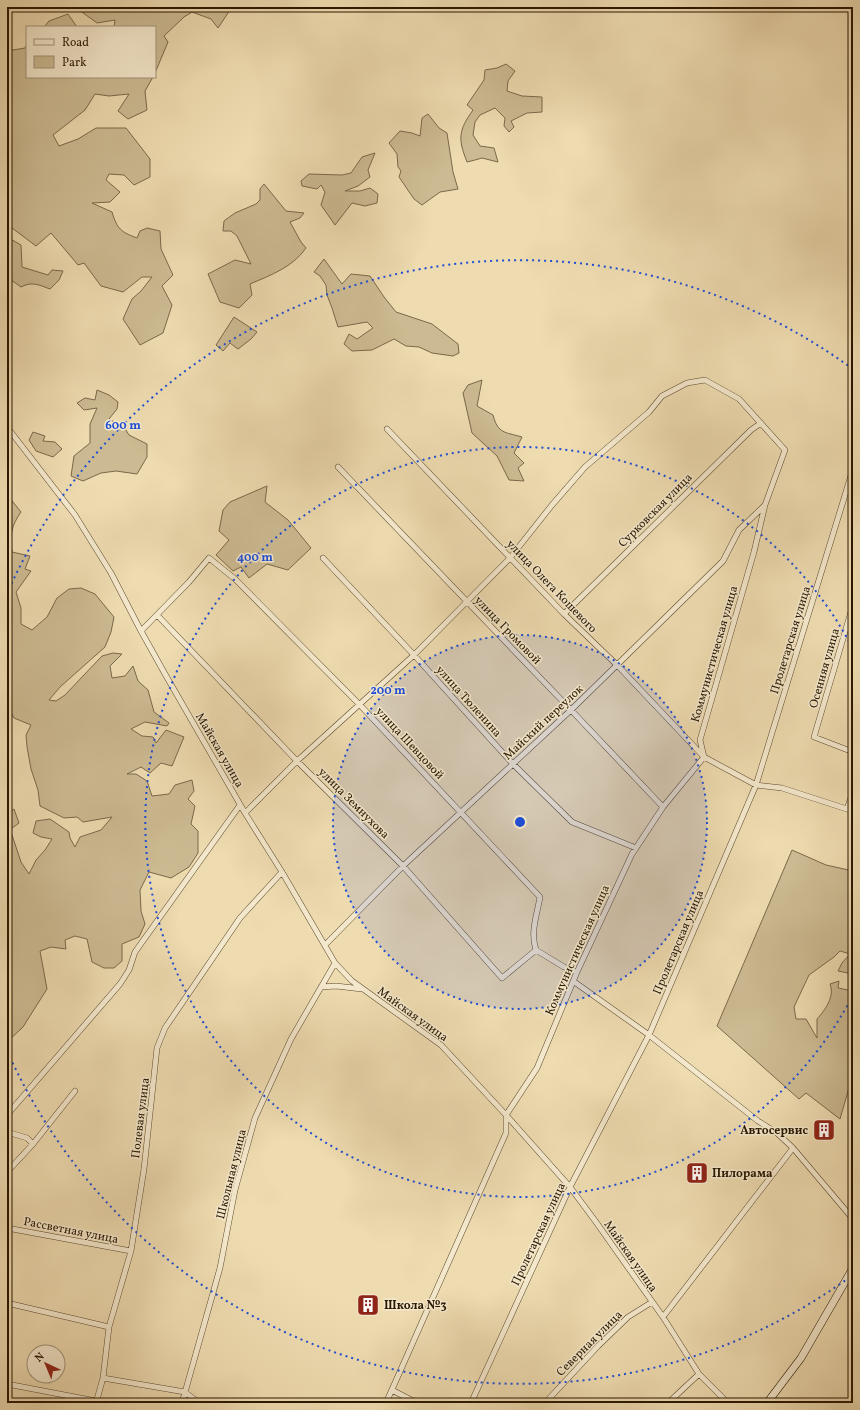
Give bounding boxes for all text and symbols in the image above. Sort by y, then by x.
legend [26,26,156,78]
text: Road [62,35,89,51]
text: Park [62,55,87,71]
text: 600 m [105,418,141,434]
street label: Сурковская улица [615,470,696,551]
street label: улица Олега Кошевого [502,536,600,637]
text: 400 m [237,550,273,566]
street label: Коммунистическая улица [688,584,742,724]
street label: Пролетарская улица [767,584,815,696]
street label: улица Громовой [470,593,544,668]
street label: Осенняя улица [806,626,844,710]
street label: улица Тюленина [432,662,505,741]
street label: Майский переулок [500,681,588,764]
text: 200 m [370,683,406,699]
street label: улица Шевцовой [372,704,447,783]
street label: Майская улица [191,710,247,791]
street label: улица Земнухова [314,765,392,843]
centre of rings [513,815,527,829]
street label: Коммунистическая улица [542,883,614,1018]
street label: Пролетарская улица [650,888,708,997]
street label: Майская улица [374,984,451,1046]
street label: Полевая улица [128,1077,154,1159]
building icon: Автосервис [811,1117,837,1143]
place label: Автосервис [740,1123,808,1139]
street label: Школьная улица [213,1128,251,1221]
building icon: Пилорама [684,1160,710,1186]
place label: Пилорама [712,1166,773,1182]
street label: Пролетарская улица [508,1180,570,1289]
street label: Рассветная улица [22,1214,120,1248]
street label: Майская улица [600,1218,661,1296]
building icon: Школа №3 [355,1292,381,1318]
place label: Школа №3 [384,1298,447,1314]
street label: Северная улица [553,1307,626,1380]
north arrow [26,1344,66,1384]
text: N [32,1350,48,1366]

